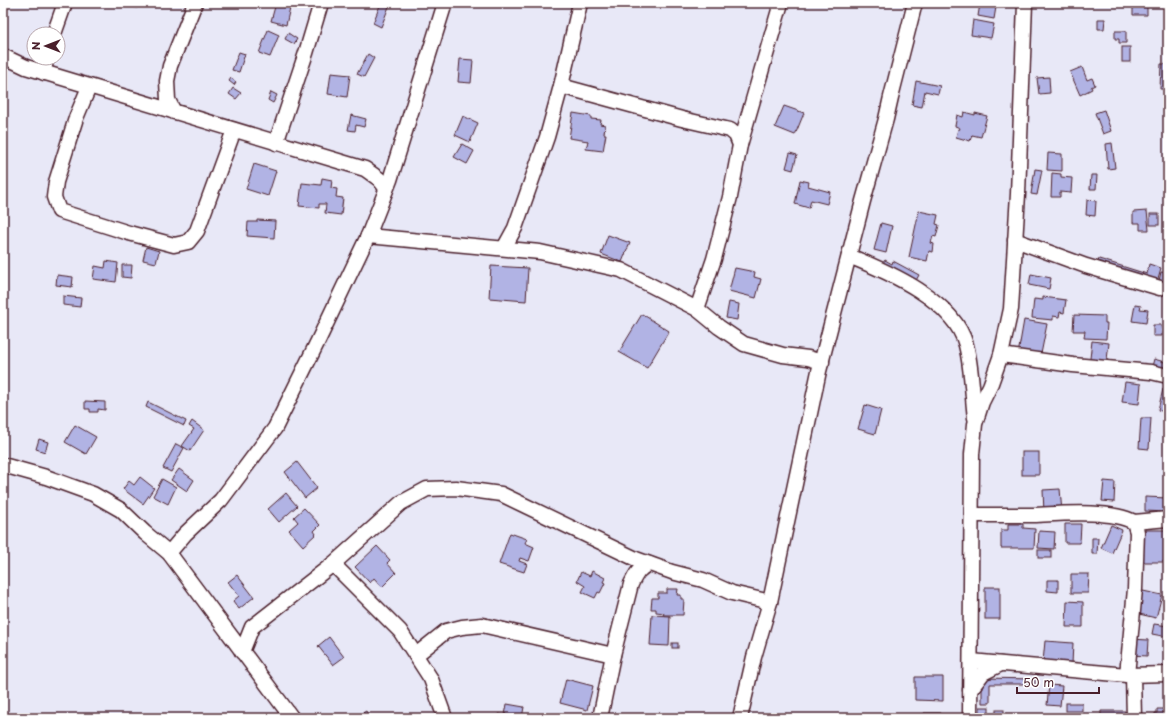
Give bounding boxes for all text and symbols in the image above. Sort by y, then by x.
north arrow [26,26,66,66]
text: N [27,41,44,50]
scale bar [1017,669,1099,695]
text: 50 m [1023,673,1054,691]

